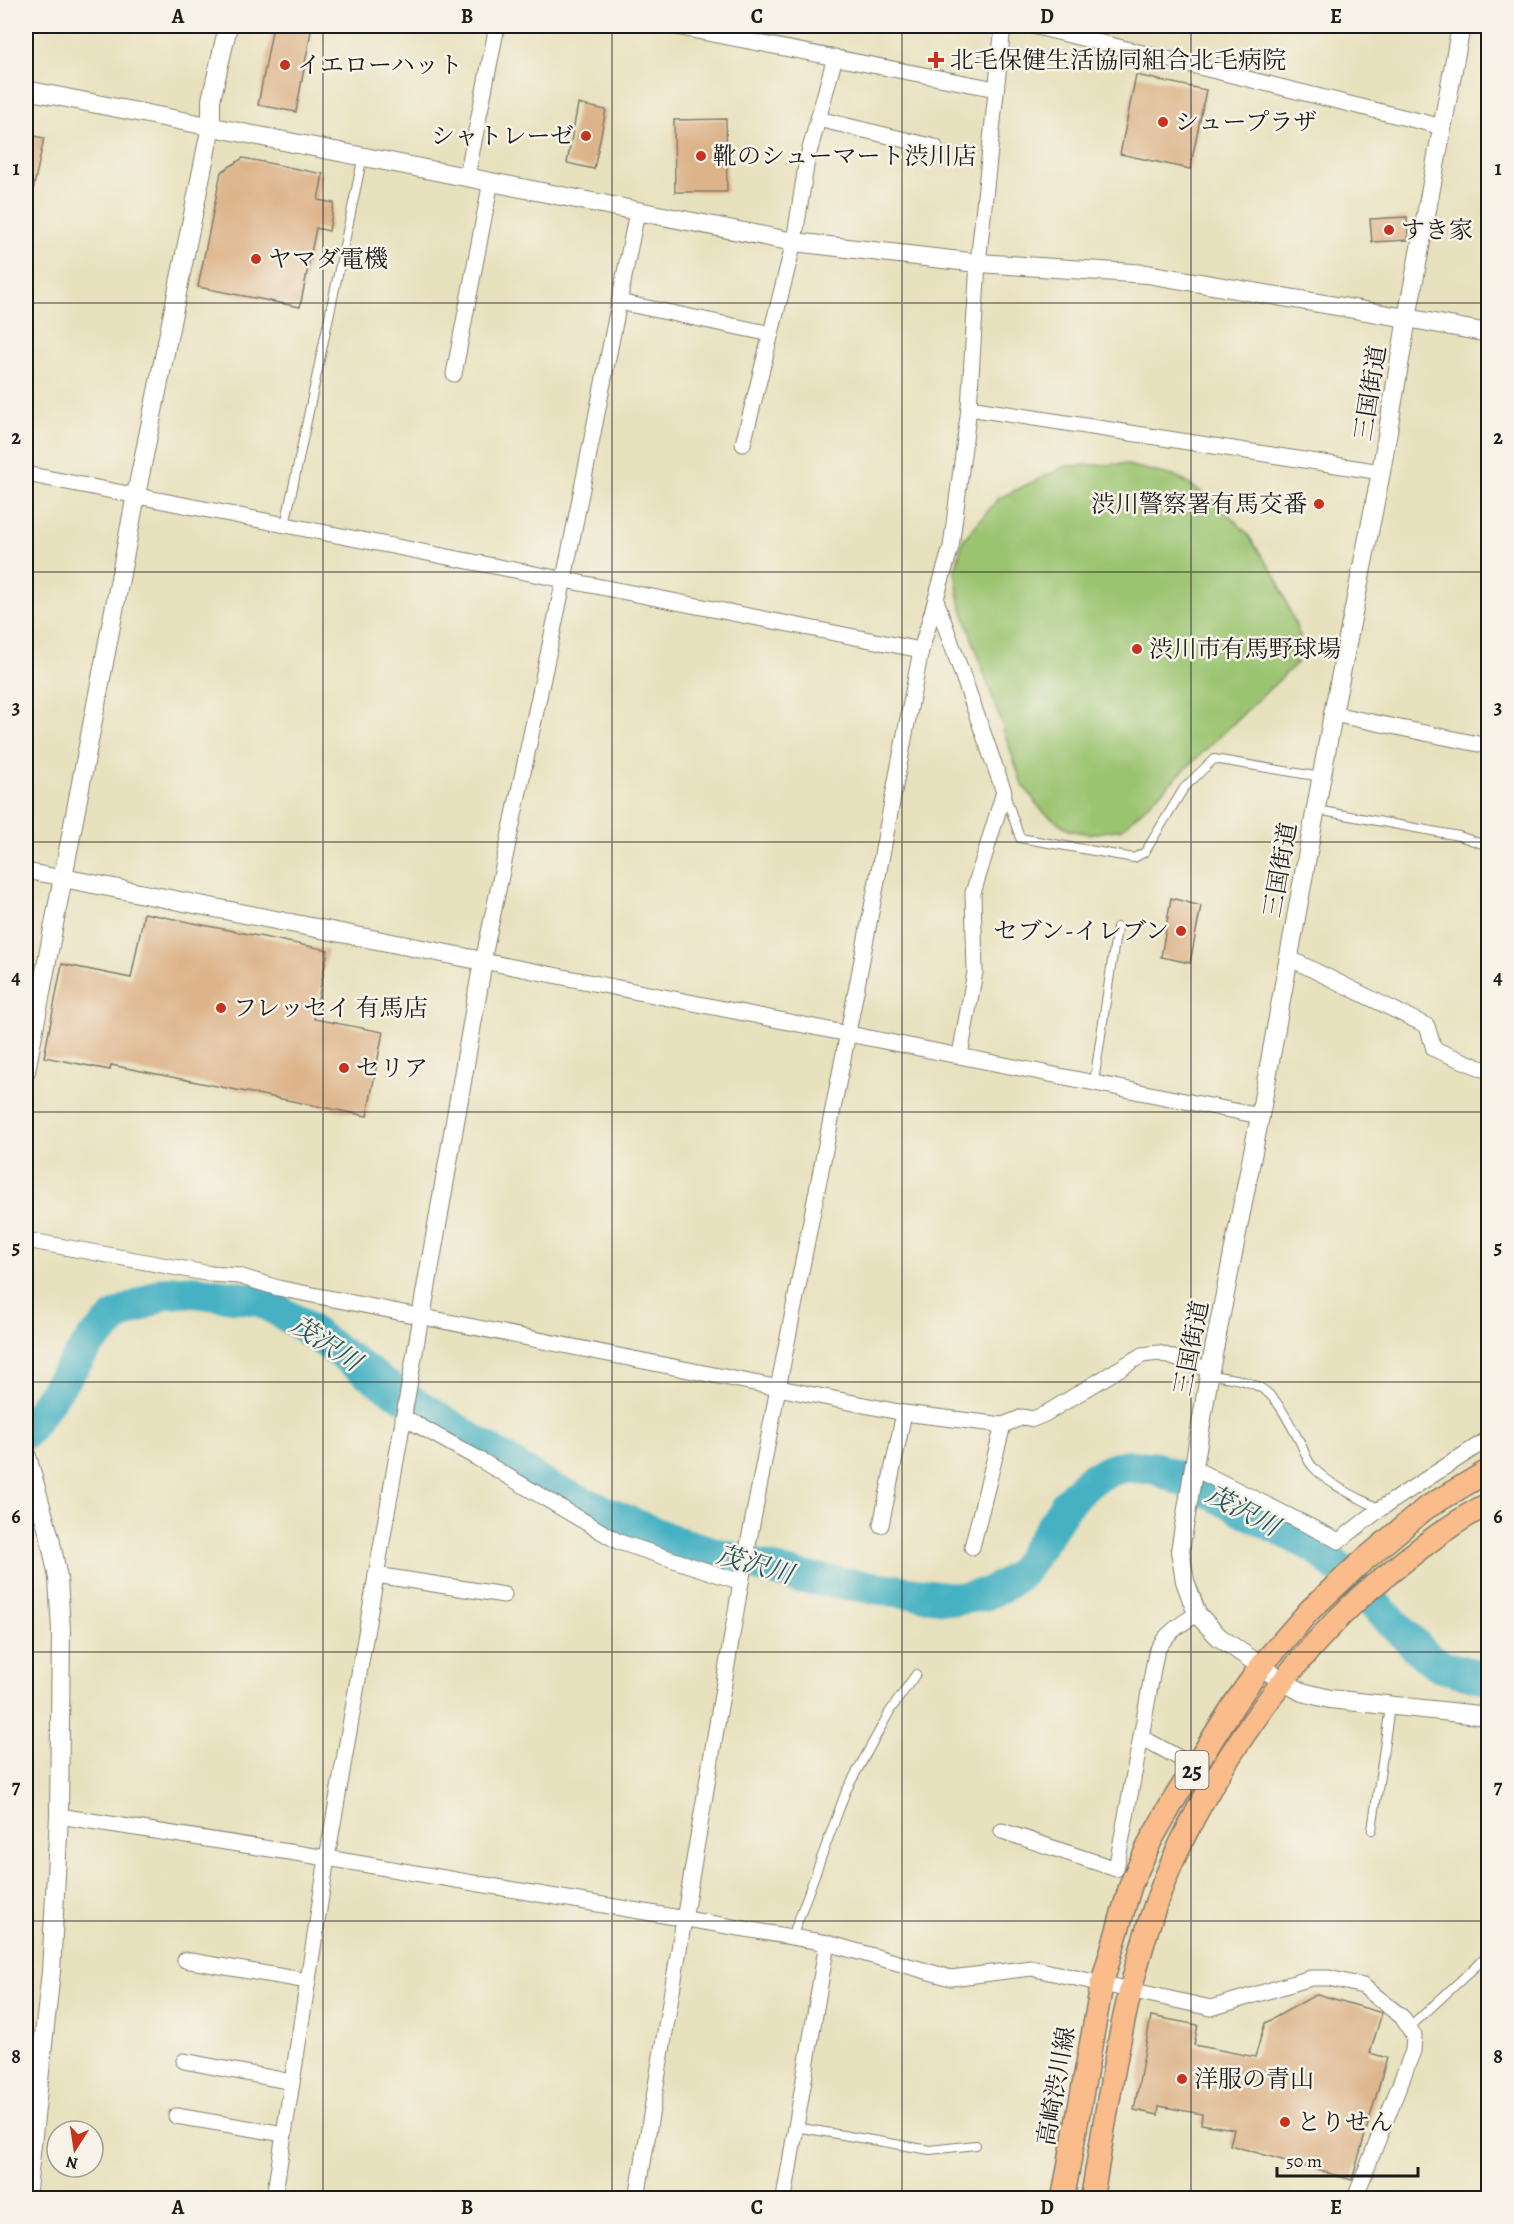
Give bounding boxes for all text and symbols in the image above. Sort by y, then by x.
text: A [171,3,185,30]
text: B [461,3,473,30]
text: C [751,3,763,30]
text: D [1040,3,1054,30]
text: E [1330,3,1342,30]
place label: 北毛保健生活協同組合北毛病院 [950,44,1286,76]
place label: イエローハット [297,49,463,81]
marker: 北毛保健生活協同組合北毛病院 [927,51,945,69]
marker: イエローハット [278,58,292,72]
place label: シュープラザ [1175,106,1317,138]
marker: シュープラザ [1156,115,1170,129]
place label: シャトレーゼ [431,120,574,152]
marker: シャトレーゼ [579,129,593,143]
place label: 靴のシューマート渋川店 [713,140,977,172]
marker: 靴のシューマート渋川店 [694,149,708,163]
text: 1 [12,155,20,182]
text: 1 [1494,155,1502,182]
place label: すき家 [1401,214,1473,246]
marker: すき家 [1382,223,1396,237]
place label: ヤマダ電機 [268,243,388,275]
marker: ヤマダ電機 [249,252,263,266]
street label: 三国街道 [1347,343,1393,443]
text: 2 [11,424,21,451]
text: 2 [1493,424,1503,451]
place label: 渋川警察署有馬交番 [1091,488,1307,520]
marker: 渋川警察署有馬交番 [1312,497,1326,511]
place label: 渋川市有馬野球場 [1149,633,1341,665]
marker: 渋川市有馬野球場 [1130,642,1144,656]
text: 3 [12,694,20,721]
text: 3 [1494,694,1502,721]
street label: 三国街道 [1256,820,1304,920]
place label: セブン-イレブン [994,915,1169,947]
marker: セブン-イレブン [1174,924,1188,938]
text: 4 [11,964,21,991]
text: 4 [1493,964,1503,991]
place label: フレッセイ 有馬店 [233,992,428,1024]
marker: フレッセイ 有馬店 [214,1001,228,1015]
place label: セリア [356,1052,428,1084]
marker: セリア [337,1061,351,1075]
text: 5 [12,1234,20,1261]
text: 5 [1494,1234,1502,1261]
street label: 三国街道 [1166,1298,1216,1398]
water label: 茂沢川 [283,1307,370,1381]
water label: 茂沢川 [1200,1477,1288,1546]
text: 6 [11,1503,21,1530]
text: 6 [1493,1503,1503,1530]
water label: 茂沢川 [713,1537,800,1593]
road number: 25 [1176,1751,1208,1789]
text: 7 [12,1773,21,1800]
text: 7 [1494,1773,1503,1800]
street label: 高崎渋川線 [1030,2024,1082,2148]
text: 8 [11,2043,21,2070]
text: 8 [1493,2043,1503,2070]
place label: 洋服の青山 [1194,2063,1314,2095]
marker: 洋服の青山 [1175,2072,1189,2086]
place label: とりせん [1297,2106,1393,2138]
marker: とりせん [1278,2115,1292,2129]
north arrow [45,2119,105,2179]
scale bar [1277,2140,1418,2178]
text: 50 m [1286,2149,1322,2173]
text: N [64,2151,80,2175]
text: A [171,2194,185,2221]
text: B [461,2194,473,2221]
text: C [751,2194,763,2221]
text: D [1040,2194,1054,2221]
text: E [1330,2194,1342,2221]

